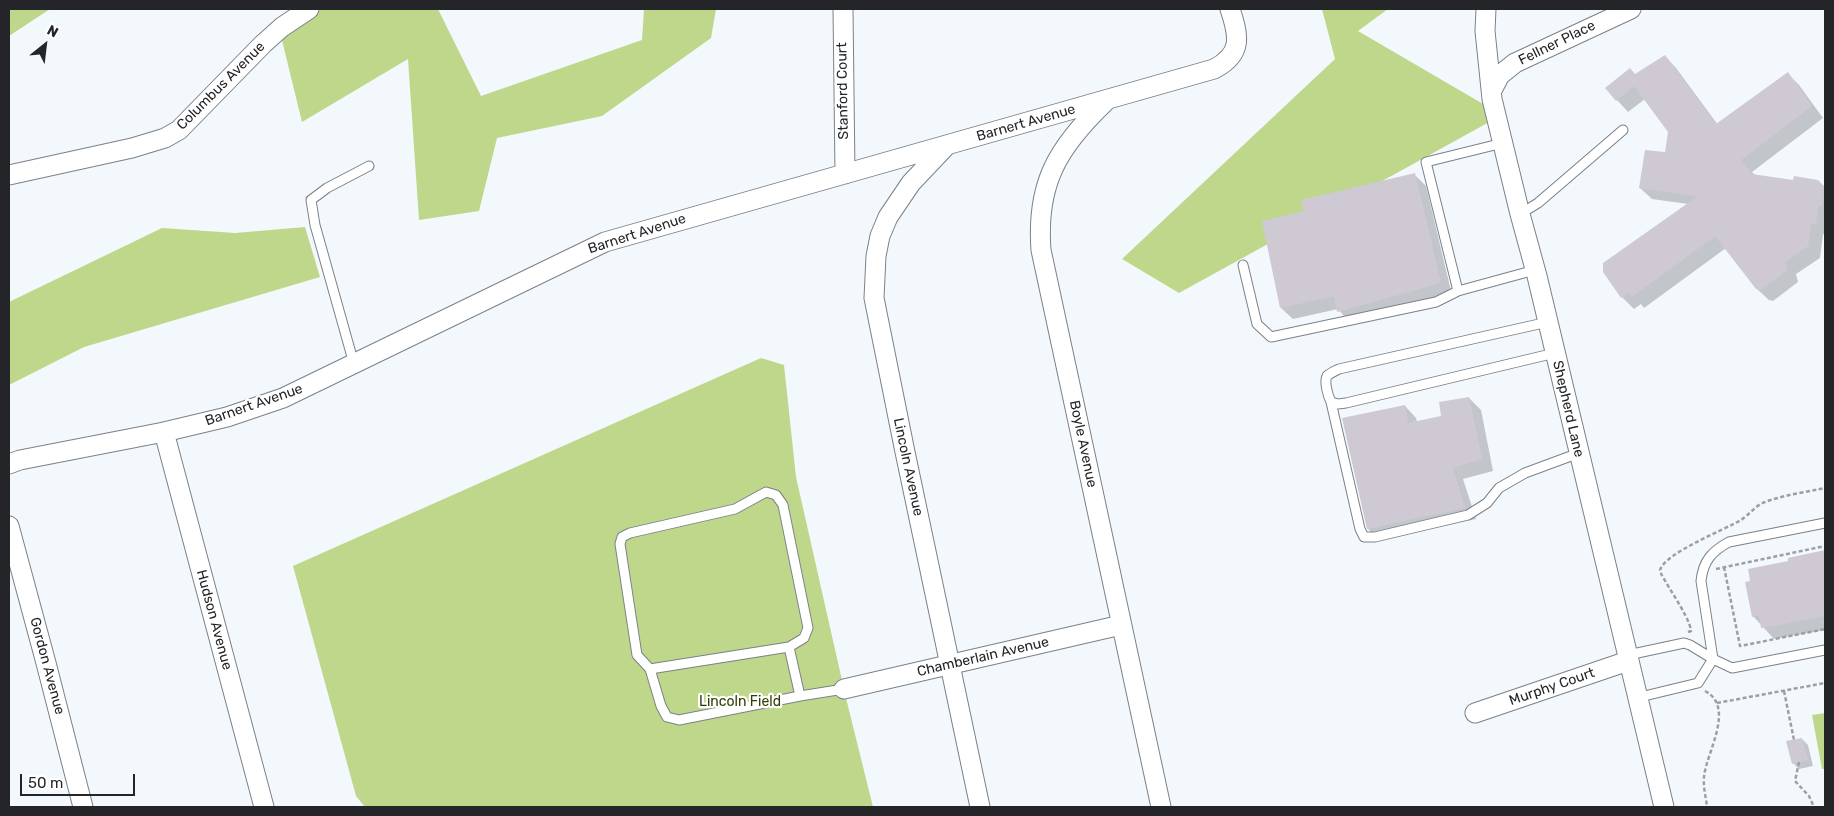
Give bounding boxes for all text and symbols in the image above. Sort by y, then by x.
street label: Fellner Place [1516,17,1598,69]
north arrow [20,20,70,70]
text: N [44,22,61,41]
street label: Columbus Avenue [173,38,269,134]
street label: Stanford Court [834,42,852,140]
street label: Barnert Avenue [975,101,1077,145]
street label: Barnert Avenue [586,210,688,258]
street label: Shepherd Lane [1549,359,1587,459]
street label: Barnert Avenue [203,380,305,430]
street label: Boyle Avenue [1066,399,1100,489]
street label: Lincoln Avenue [889,416,927,518]
street label: Hudson Avenue [193,568,235,672]
street label: Gordon Avenue [26,616,68,716]
street label: Chamberlain Avenue [915,634,1051,680]
street label: Murphy Court [1507,665,1597,709]
park label: Lincoln Field [699,694,781,710]
scale bar [22,764,138,796]
text: 50 m [28,774,63,792]

